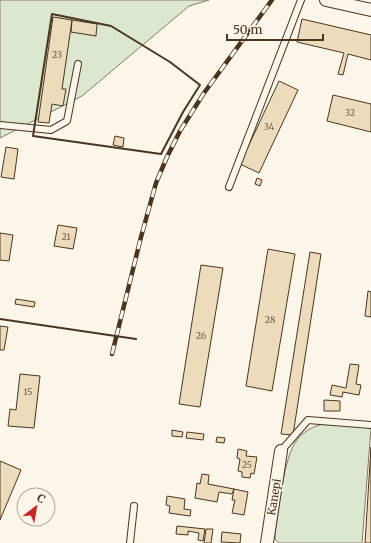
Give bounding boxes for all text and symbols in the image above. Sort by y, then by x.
scale bar [227,16,323,42]
text: 50 m [233,22,262,37]
house number: 23 [52,49,62,60]
house number: 32 [345,107,355,118]
house number: 34 [264,121,275,132]
house number: 21 [61,231,71,242]
house number: 28 [265,314,275,325]
house number: 26 [196,330,207,341]
house number: 15 [23,386,33,397]
house number: 25 [242,459,252,470]
street label: Kanepi [264,477,284,516]
north arrow [16,487,56,527]
text: С [34,491,48,506]

